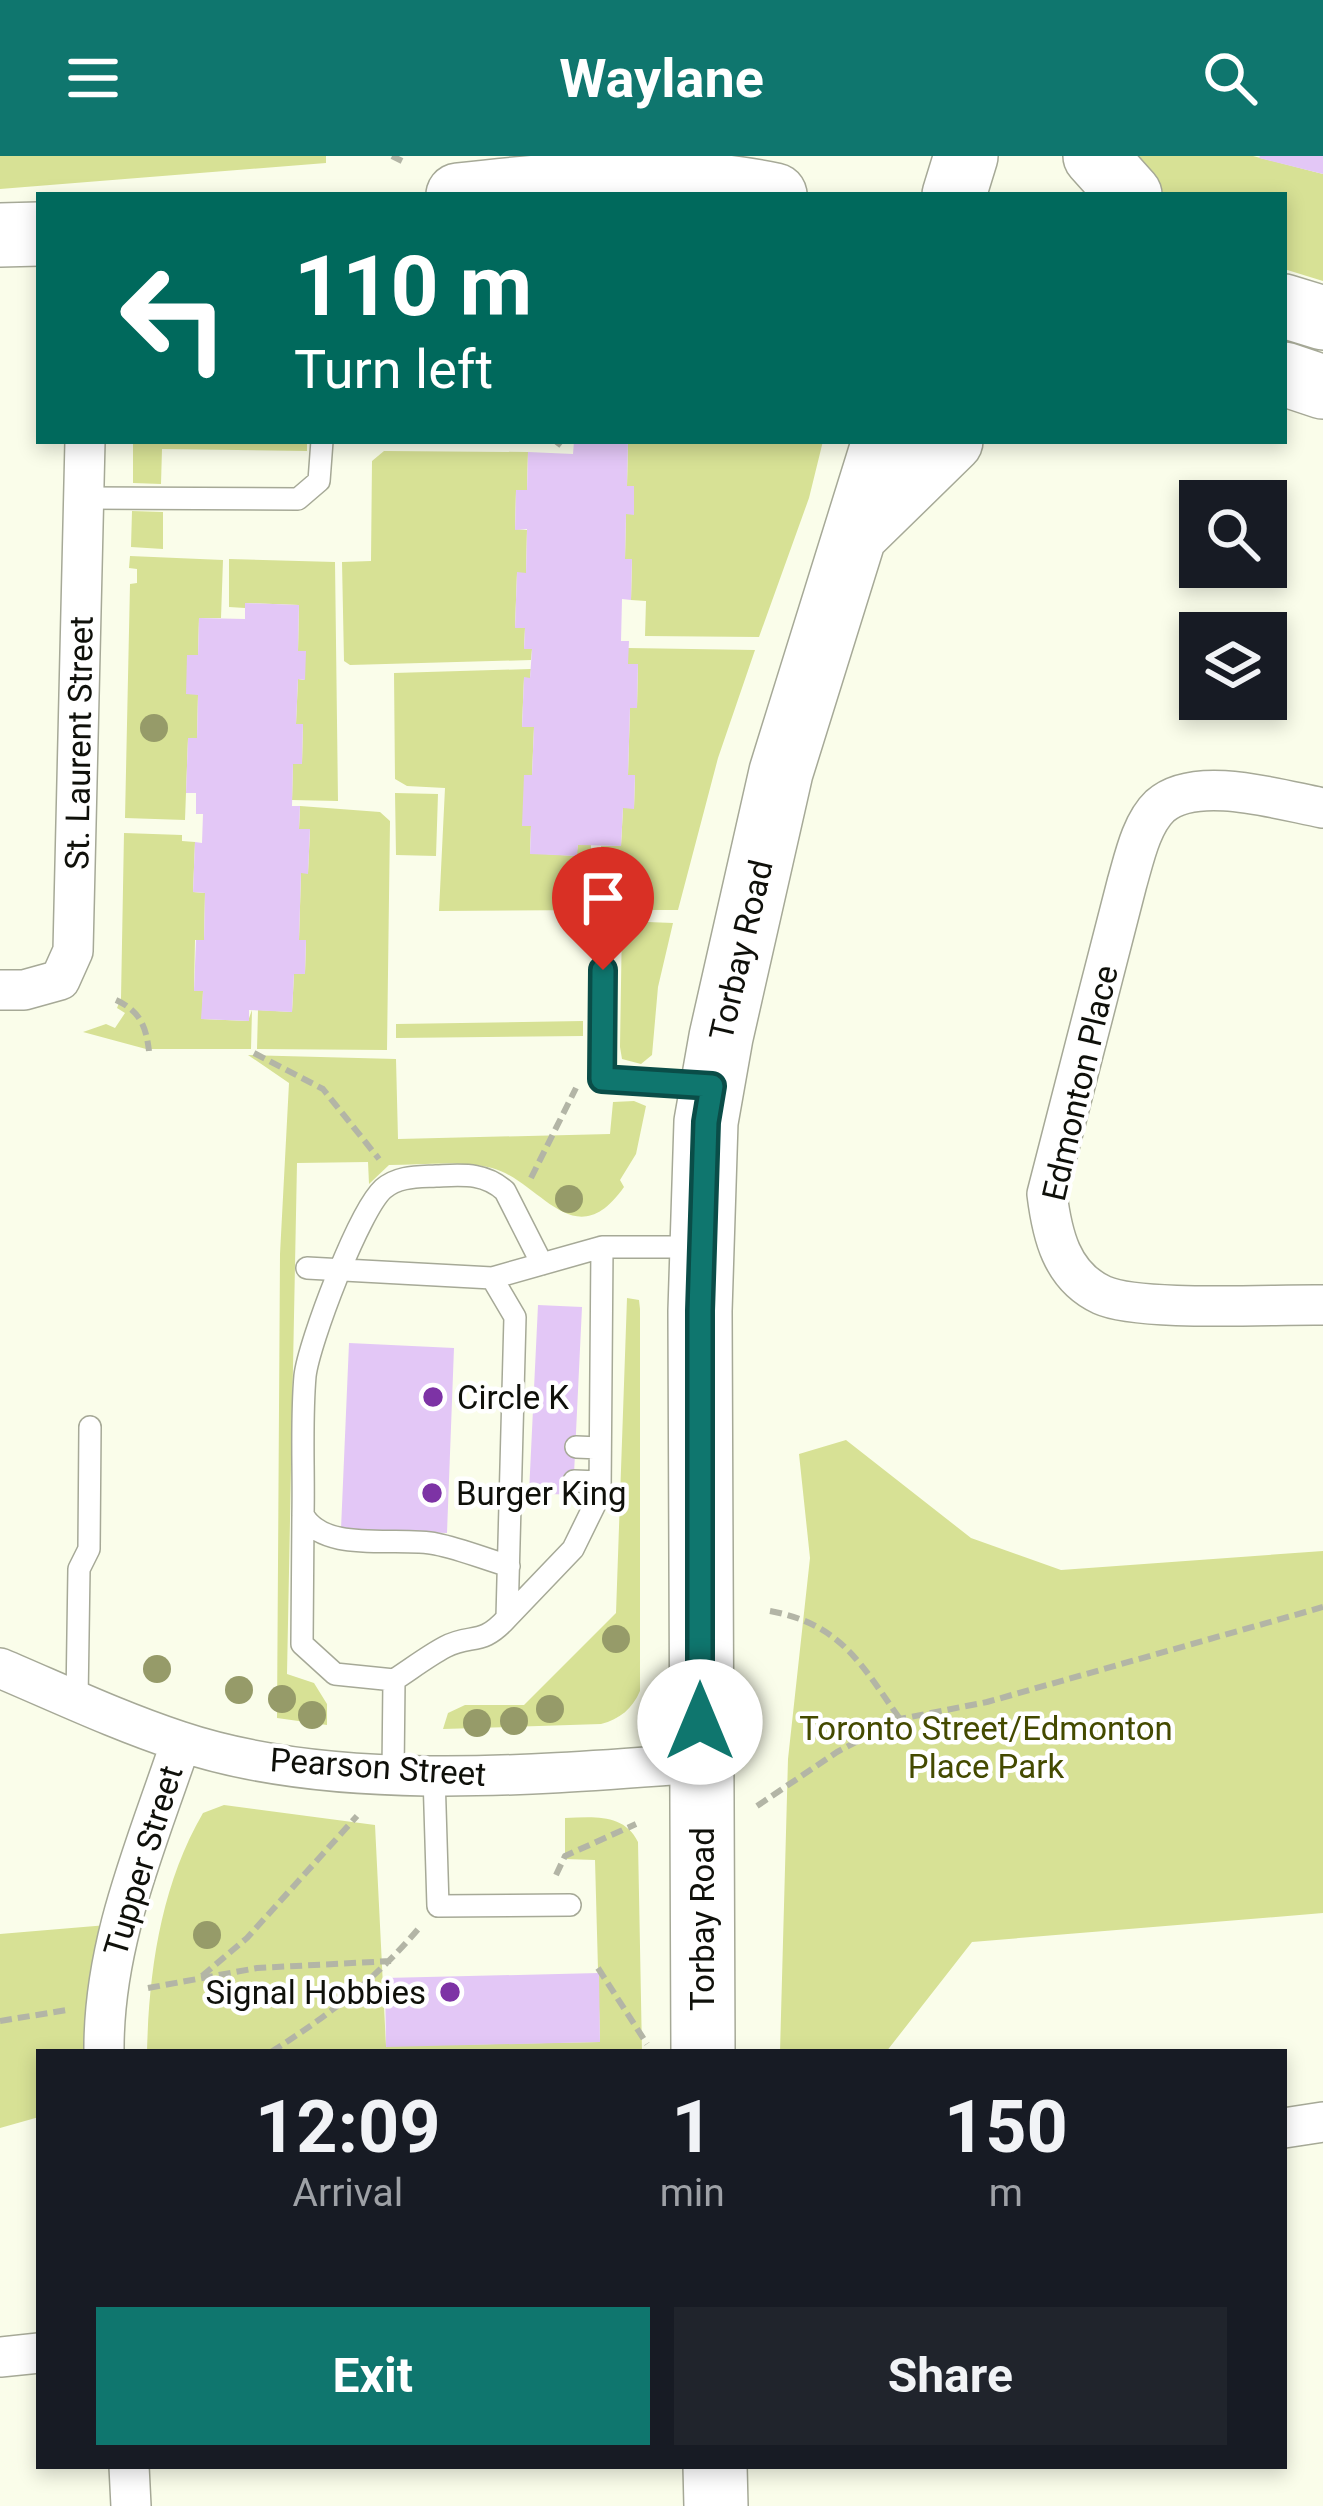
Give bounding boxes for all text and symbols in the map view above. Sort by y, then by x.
icon: menu [60,45,126,111]
icon: search [1197,45,1263,111]
text: Waylane [559,47,764,110]
text: 110 m [294,237,532,336]
icon: left [96,240,252,396]
text: Turn left [294,338,493,401]
map controls [1179,480,1287,720]
button: search [1179,480,1287,588]
button: layers [1179,612,1287,720]
street label: St. Laurent Street [57,616,101,870]
pin [552,847,654,970]
street label: Torbay Road [701,856,781,1044]
icon: arrive [570,865,636,931]
street label: Edmonton Place [1034,962,1126,1204]
place label: Circle K [457,1378,569,1417]
marker: Circle K [420,1384,446,1410]
place label: Burger King [456,1474,627,1513]
marker: Burger King [419,1480,445,1506]
position arrow [637,1659,763,1785]
park label: Toronto Street/Edmonton Place Park [799,1709,1173,1786]
street label: Pearson Street [269,1740,487,1794]
street label: Tupper Street [96,1761,190,1961]
street label: Torbay Road [683,1827,722,2011]
place label: Signal Hobbies [205,1973,426,2012]
marker: Signal Hobbies [437,1979,463,2005]
text: 12:09 [255,2085,441,2170]
text: 1 [672,2085,713,2170]
text: 150 [944,2085,1068,2170]
text: Arrival [292,2170,403,2216]
text: min [660,2170,725,2216]
text: m [989,2170,1023,2216]
button: Exit [96,2307,650,2445]
button: Share [674,2307,1227,2445]

